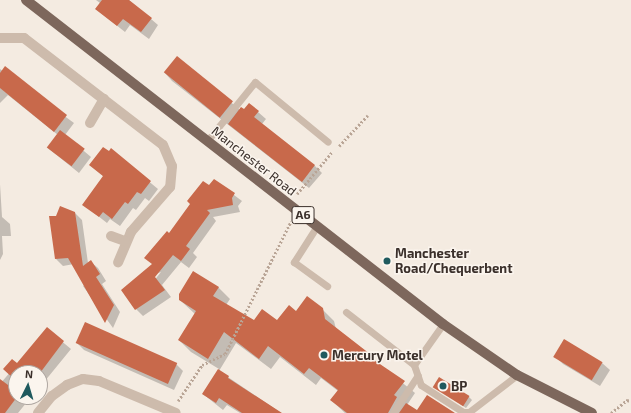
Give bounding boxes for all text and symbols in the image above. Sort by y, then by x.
street label: Manchester Road [208,123,300,199]
road number: A6 [291,205,315,225]
place label: Manchester Road/Chequerbent [395,246,512,277]
marker: Manchester Road/Chequerbent [382,256,392,266]
place label: Mercury Motel [332,347,423,363]
marker: Mercury Motel [319,350,329,360]
north arrow [8,365,48,405]
text: N [24,367,34,380]
place label: BP [451,378,467,394]
marker: BP [438,381,448,391]

